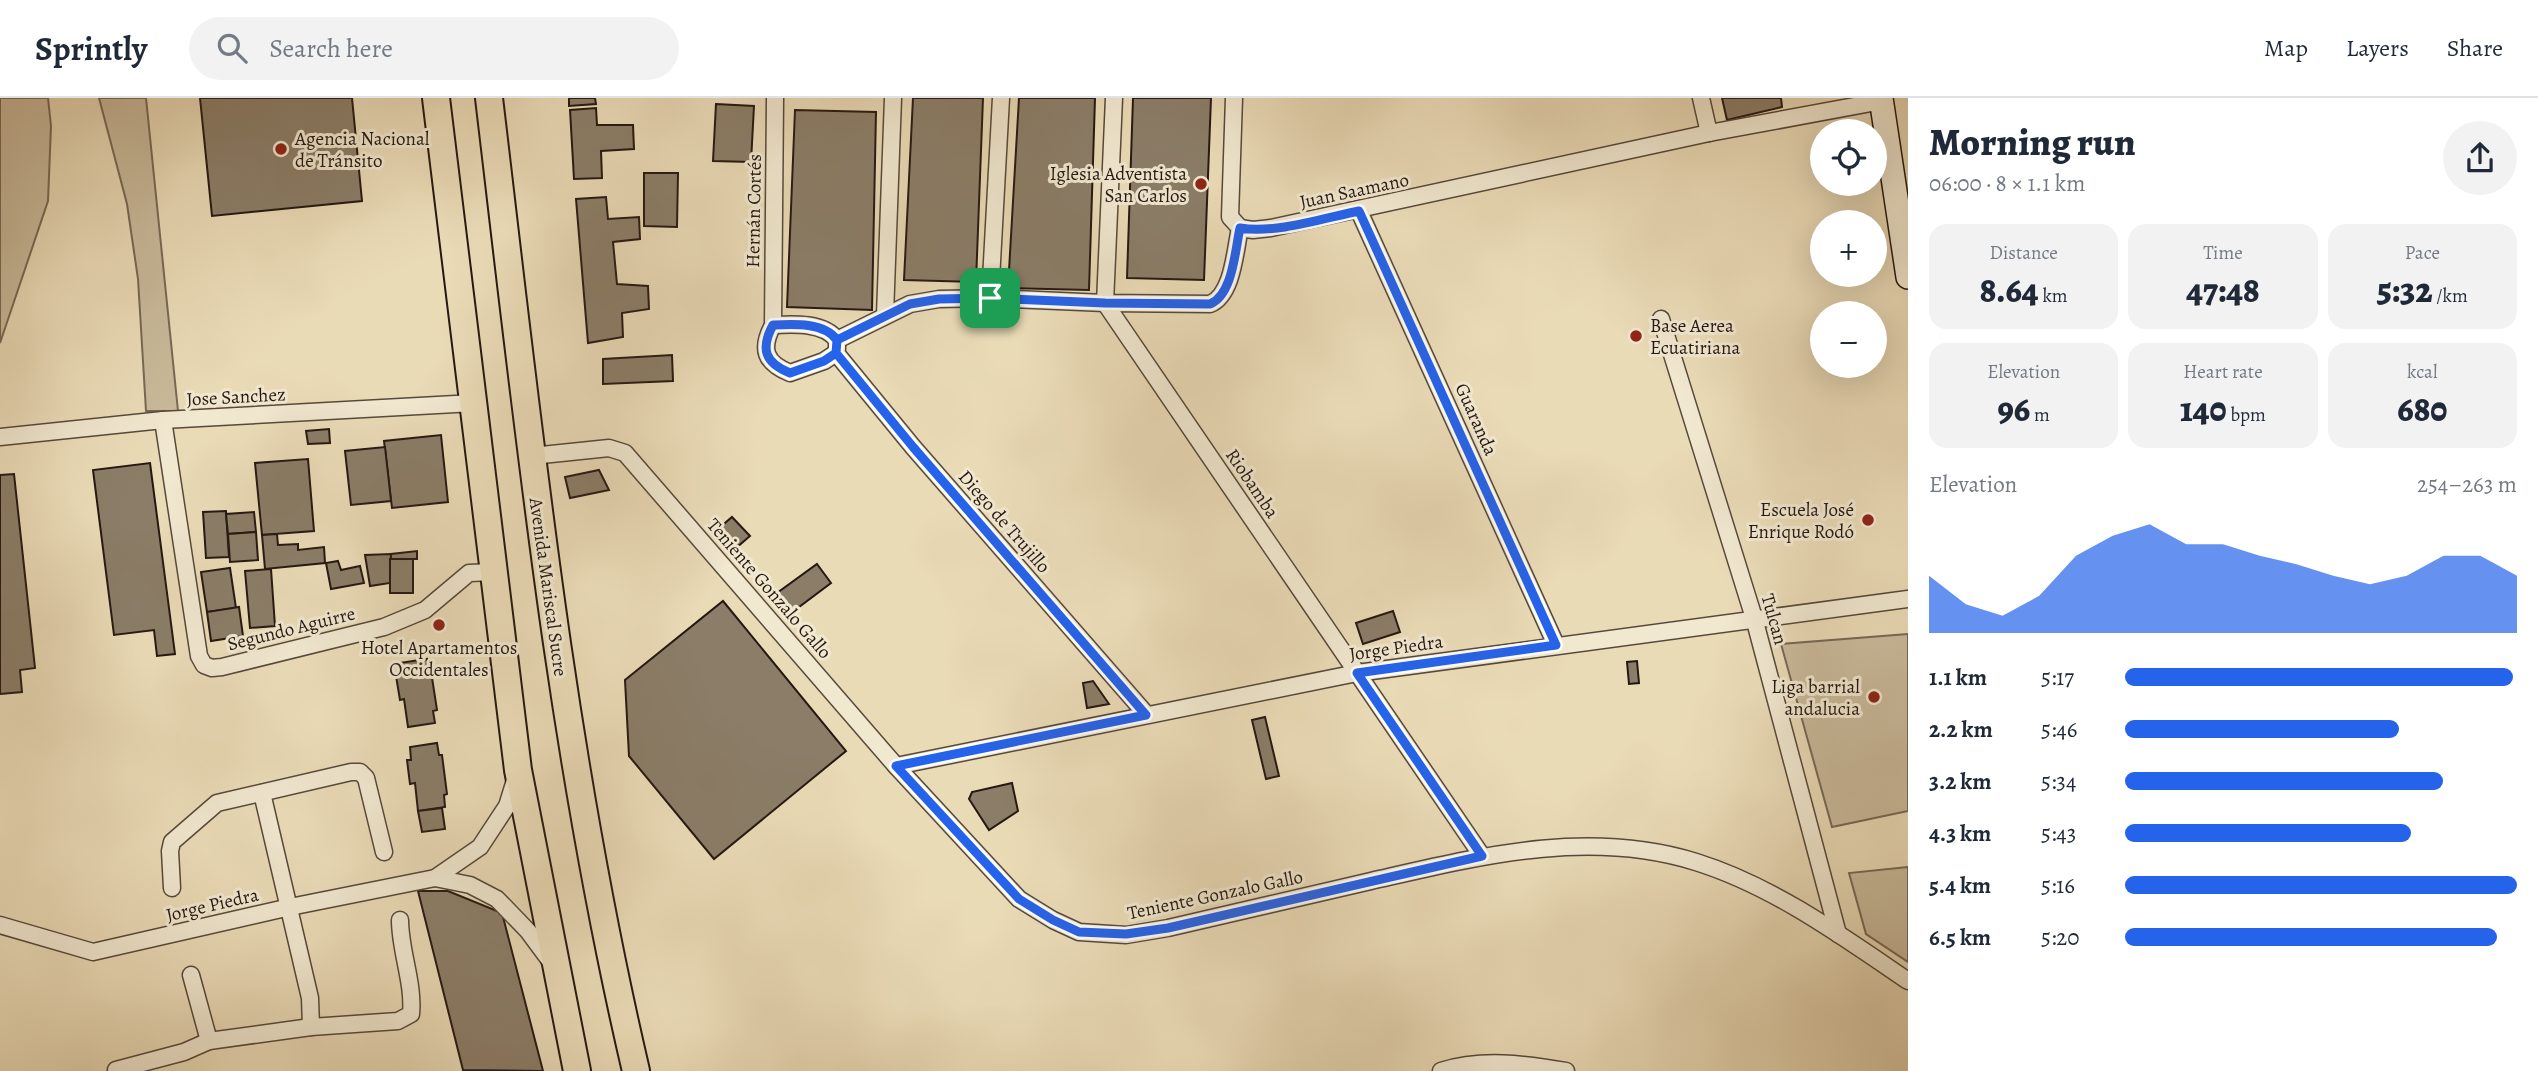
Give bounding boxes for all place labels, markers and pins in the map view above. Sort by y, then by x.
place label: Agencia Nacional de Tránsito [294,126,430,174]
marker: Agencia Nacional de Tránsito [273,141,289,157]
place label: Iglesia Adventista San Carlos [1050,161,1187,209]
marker: Iglesia Adventista San Carlos [1193,176,1209,192]
pin [960,268,1020,328]
place label: Base Aerea Ecuatiriana [1650,313,1740,361]
marker: Base Aerea Ecuatiriana [1628,328,1644,344]
place label: Escuela José Enrique Rodó [1748,497,1854,545]
marker: Escuela José Enrique Rodó [1860,512,1876,528]
marker: Hotel Apartamentos Occidentales [431,617,447,633]
place label: Hotel Apartamentos Occidentales [361,635,517,683]
place label: Liga barrial andalucia [1771,674,1860,722]
marker: Liga barrial andalucia [1866,689,1882,705]

